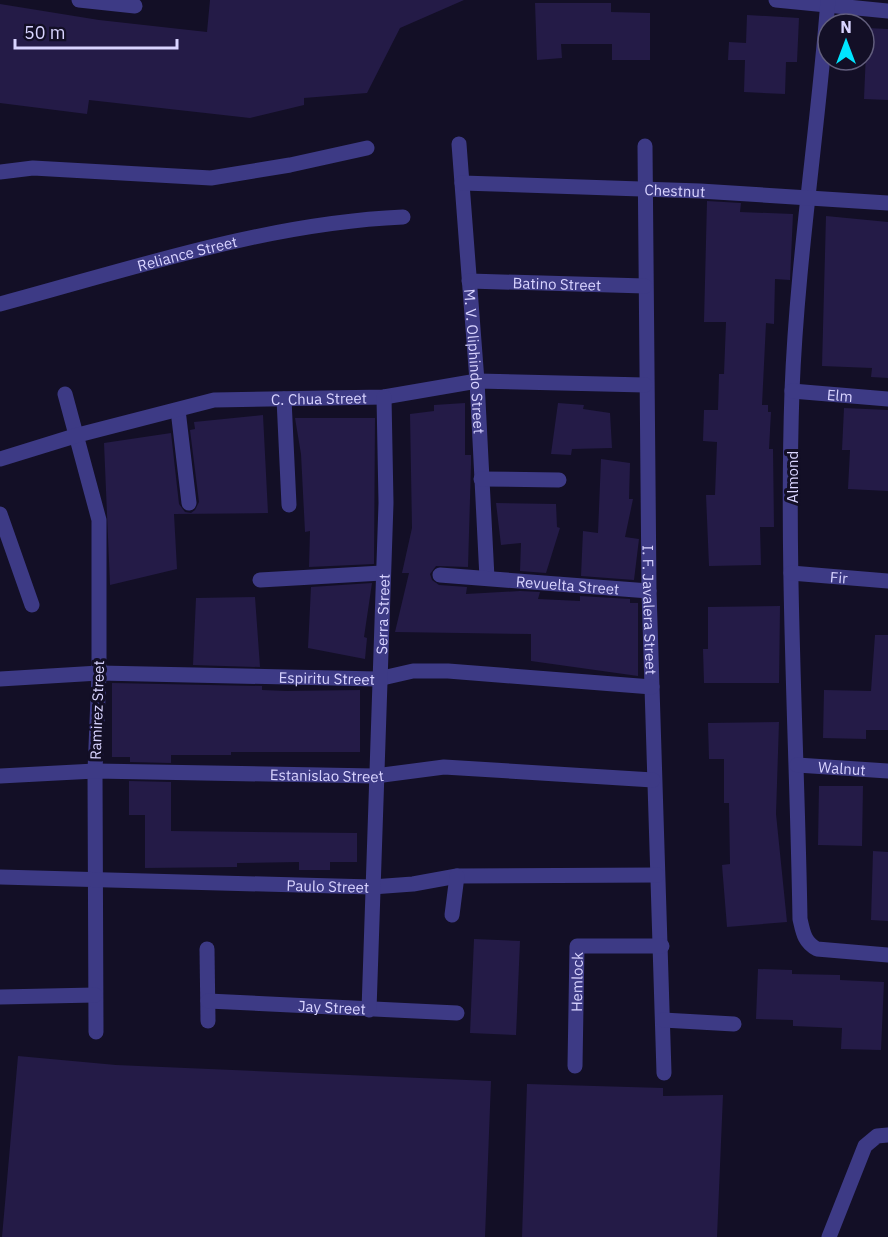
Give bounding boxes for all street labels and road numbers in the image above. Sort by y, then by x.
street label: Chestnut [644,180,706,201]
street label: Reliance Street [135,231,239,275]
street label: Batino Street [512,273,601,294]
street label: M. V. Oliphindo Street [461,288,489,435]
street label: Elm [826,384,854,406]
street label: C. Chua Street [271,388,367,408]
street label: Almond [783,451,802,503]
street label: I. F. Javalera Street [639,545,661,675]
street label: Fir [829,567,849,587]
street label: Revuelta Street [515,571,620,598]
street label: Serra Street [371,574,393,655]
street label: Ramirez Street [86,660,108,760]
street label: Espiritu Street [278,667,375,688]
street label: Walnut [818,757,866,779]
street label: Estanislao Street [270,765,385,786]
street label: Paulo Street [286,875,369,896]
street label: Hemlock [566,952,586,1012]
street label: Jay Street [298,996,366,1018]

